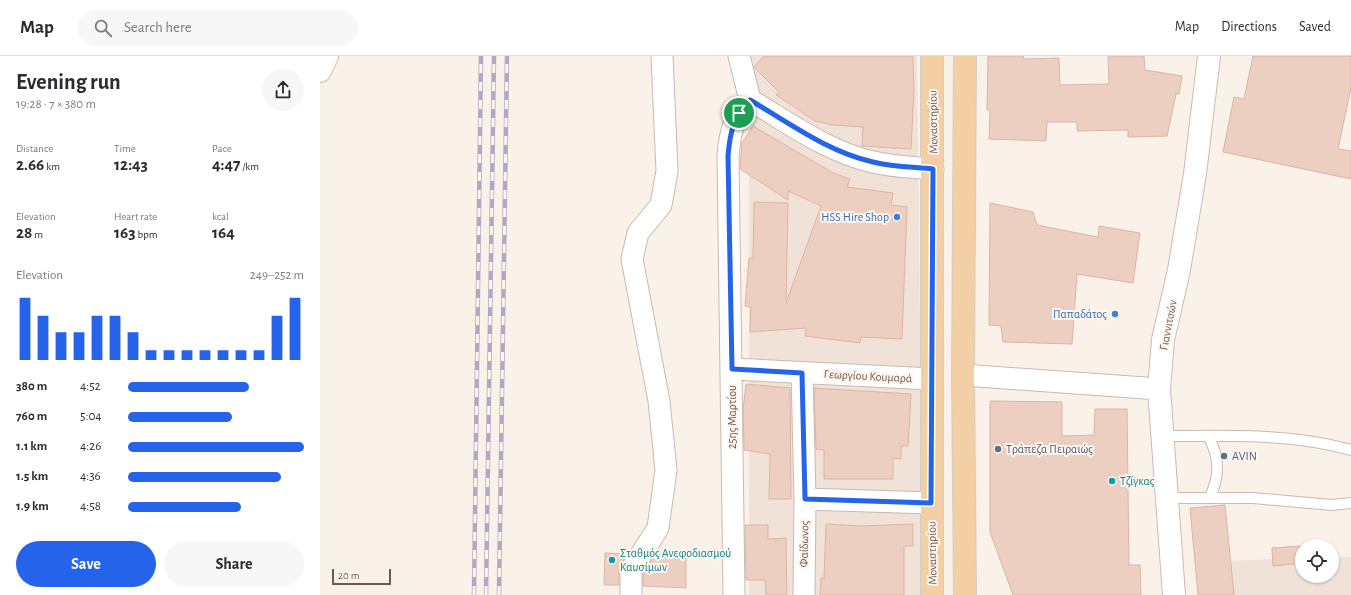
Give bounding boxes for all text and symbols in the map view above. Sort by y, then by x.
search box [78,10,358,46]
icon: search [92,17,114,39]
text: Map [20,18,54,37]
text: Search here [124,20,192,35]
text: Map [1175,20,1199,34]
text: Directions [1221,20,1277,34]
text: Saved [1299,20,1331,34]
button: share [262,69,304,111]
text: Evening run [16,71,121,93]
street label: Μοναστηρίου [926,90,940,154]
pin [722,96,756,130]
text: 19:28 · 7 × 380 m [16,98,96,111]
icon: arrive [728,102,750,124]
text: Distance [16,143,53,154]
text: Time [114,143,136,154]
text: Pace [212,143,232,154]
text: 2.66 [16,156,44,173]
text: 12:43 [114,156,148,173]
text: 4:47 [212,156,240,173]
text: km [44,161,60,172]
text: /km [240,161,259,172]
text: Elevation [16,211,56,222]
text: Heart rate [114,211,157,222]
text: kcal [212,211,229,222]
place label: HSS Hire Shop [821,211,889,223]
marker: HSS Hire Shop [892,212,902,222]
text: 28 [16,224,32,241]
text: 163 [114,224,136,241]
text: 164 [212,224,235,241]
text: m [32,229,43,240]
text: bpm [136,229,157,240]
text: Elevation [16,269,63,282]
text: 249–252 m [250,269,304,282]
street label: Γιαννιτσών [1157,299,1179,351]
place label: Παπαδάτος [1053,308,1107,321]
marker: Παπαδάτος [1110,309,1120,319]
street label: Γεωργίου Κουμαρά [823,368,913,384]
text: 380 m [16,380,47,393]
text: 4:52 [80,380,101,393]
street label: 25ης Μαρτίου [726,385,739,449]
text: 760 m [16,410,47,423]
text: 5:04 [80,410,102,423]
text: 1.1 km [16,440,47,453]
text: 4:26 [80,440,101,453]
place label: Τράπεζα Πειραιώς [1006,443,1093,456]
marker: Τράπεζα Πειραιώς [993,444,1003,454]
place label: AVIN [1232,450,1257,462]
marker: AVIN [1219,451,1229,461]
text: 1.5 km [16,470,48,483]
text: 4:36 [80,470,101,483]
place label: Τζίγκας [1120,475,1155,488]
marker: Τζίγκας [1107,476,1117,486]
text: 1.9 km [16,500,49,513]
text: 4:58 [80,500,101,513]
street label: Φαίδωνος [798,520,811,568]
street label: Μοναστηρίου [925,521,939,585]
map controls [1295,539,1339,583]
button: locate [1295,539,1339,583]
button: Save [16,541,156,587]
button: Share [164,541,304,587]
place label: Σταθμός Ανεφοδιασμού Καυσίμων [620,547,731,573]
marker: Σταθμός Ανεφοδιασμού Καυσίμων [607,555,617,565]
scale bar [332,567,391,586]
text: 20 m [338,570,359,581]

